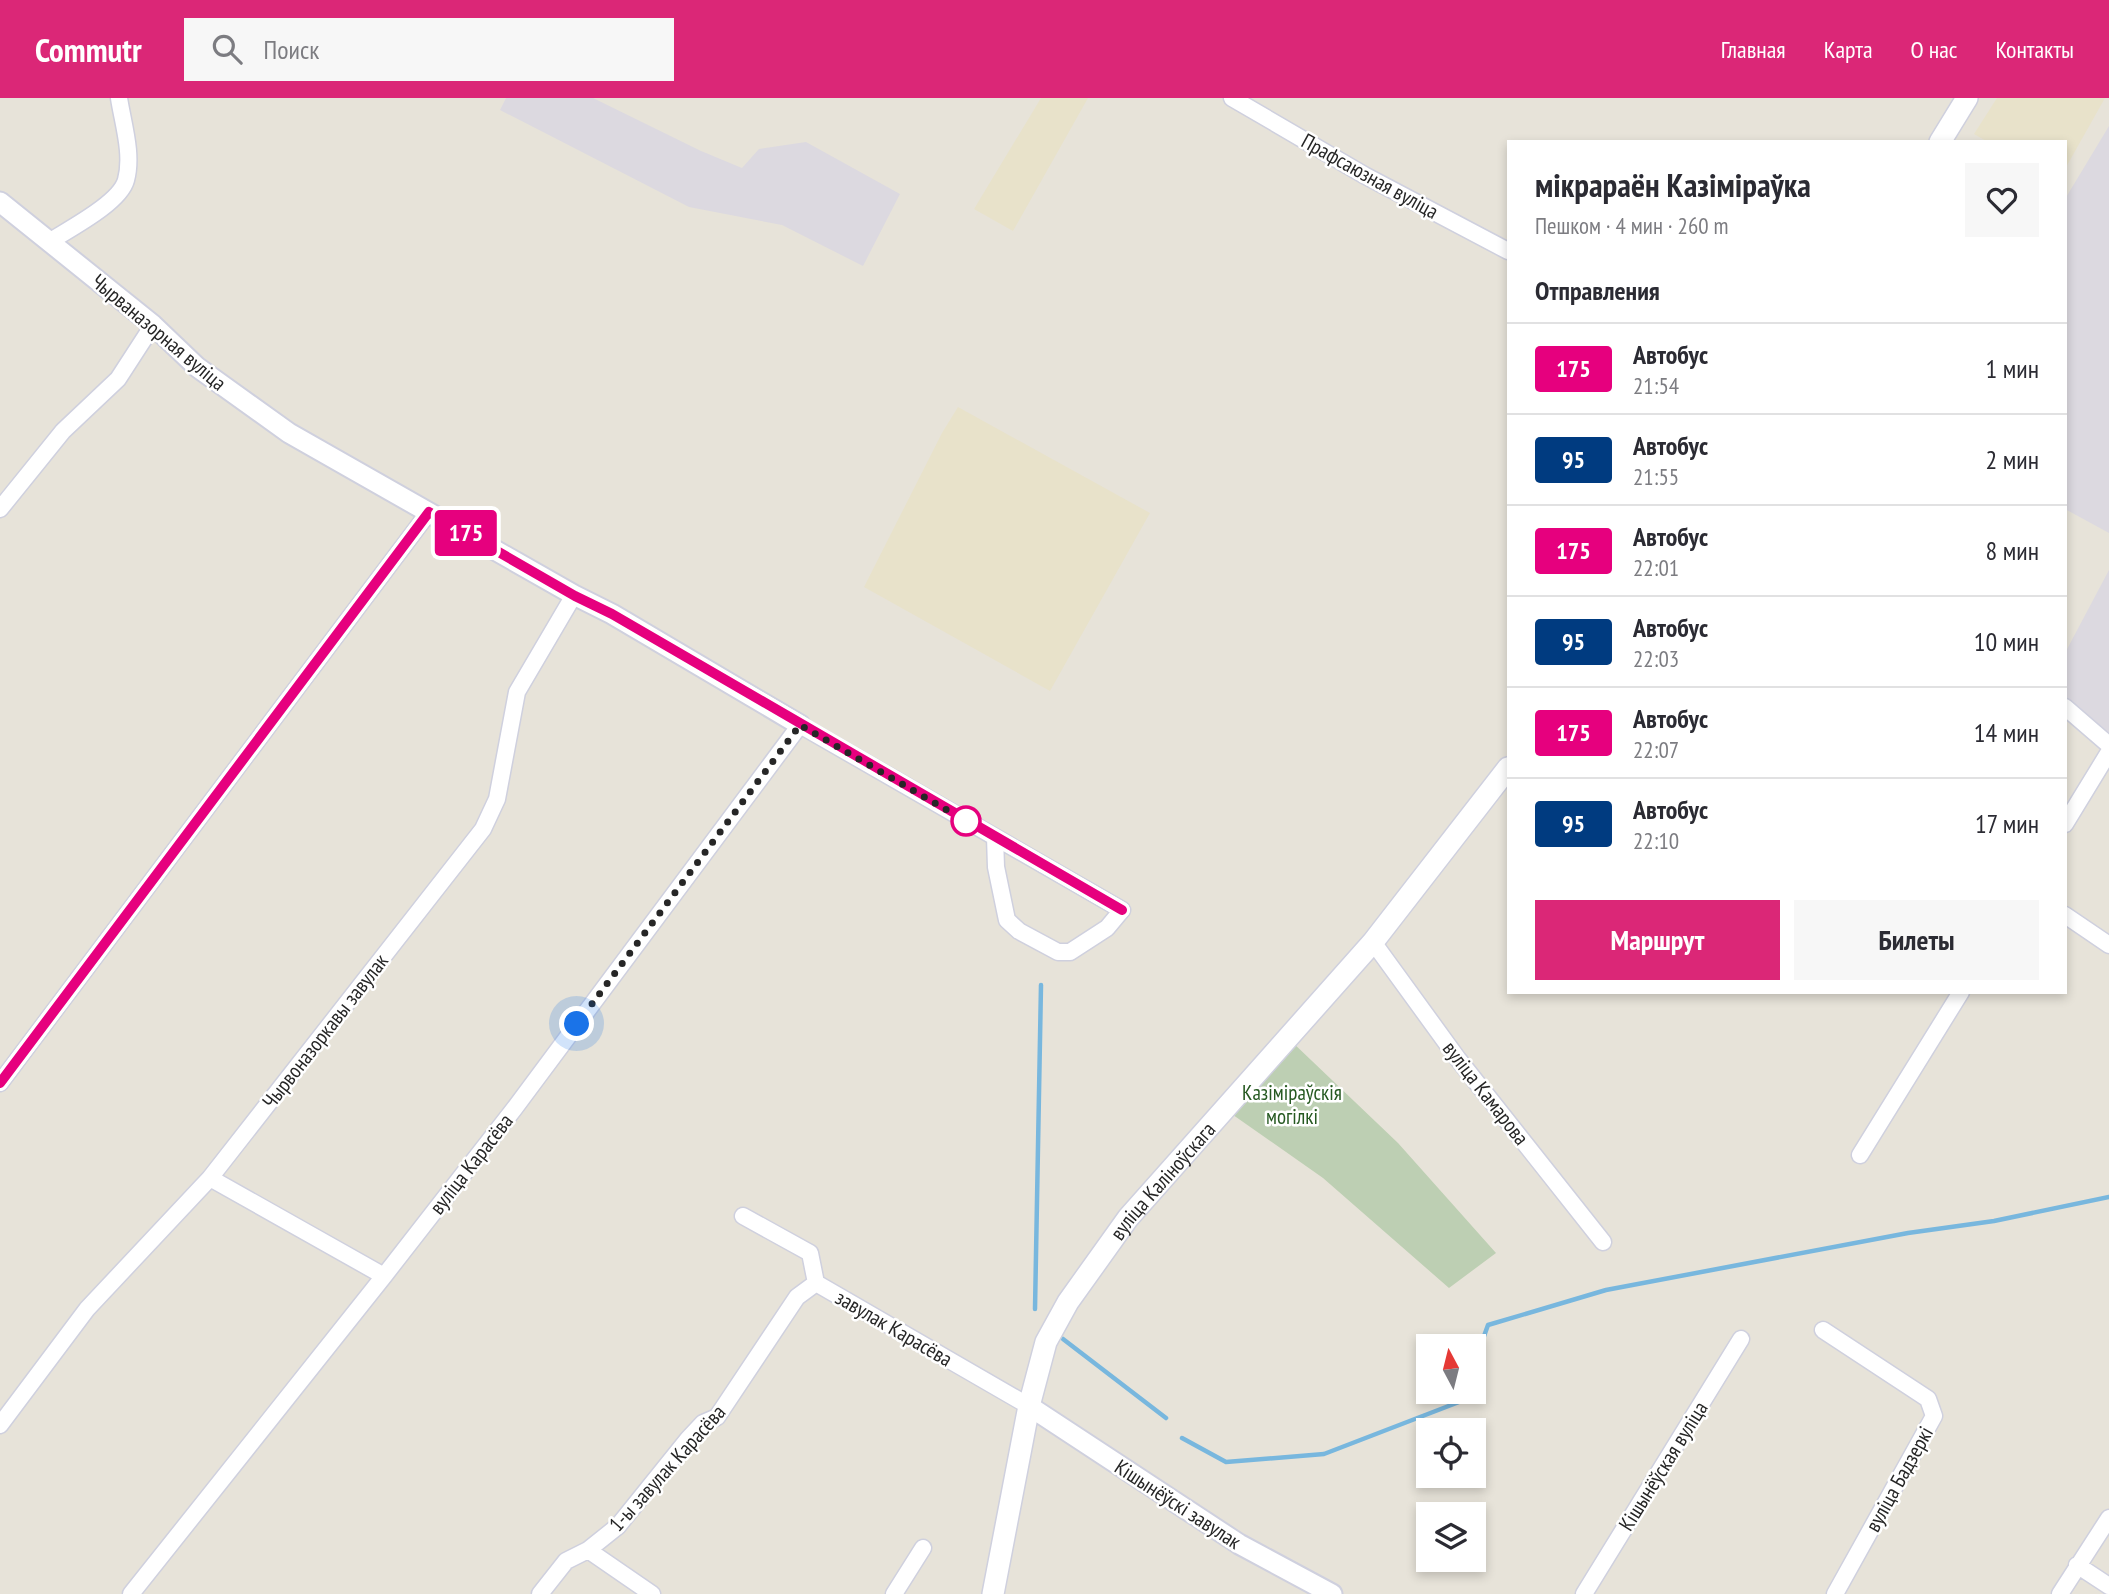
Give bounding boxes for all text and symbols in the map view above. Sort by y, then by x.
search box [184,18,674,81]
text: Commutr [35,28,142,71]
icon: search [208,30,246,68]
text: Поиск [264,33,319,66]
text: Главная [1721,34,1786,65]
text: Карта [1824,34,1873,65]
text: О нас [1911,34,1957,65]
text: Контакты [1995,34,2074,65]
street label: Прафсаюзная вуліца [1297,127,1443,225]
text: мікрараён Казіміраўка [1535,163,1811,206]
button: heart [1965,163,2039,237]
text: Пешком · 4 мин · 260 m [1535,211,1728,240]
street label: Чырваназорная вуліца [86,268,232,396]
text: Отправления [1535,274,1660,307]
text: Автобус [1633,338,1708,371]
text: 1 мин [1986,352,2039,385]
text: 175 [1556,353,1591,384]
text: 21:54 [1633,371,1679,400]
text: Автобус [1633,429,1708,462]
text: 2 мин [1986,443,2039,476]
text: 95 [1562,444,1585,475]
text: 21:55 [1633,462,1679,491]
line badge: 175 [426,510,506,556]
text: 175 [449,517,483,548]
text: Автобус [1633,520,1708,553]
text: 8 мин [1986,534,2039,567]
text: 175 [1556,535,1591,566]
text: 22:01 [1633,553,1679,582]
text: Автобус [1633,611,1708,644]
text: 10 мин [1974,625,2039,658]
text: 95 [1562,626,1585,657]
text: 22:03 [1633,644,1679,673]
text: Автобус [1633,702,1708,735]
text: 14 мин [1974,716,2039,749]
text: 175 [1556,717,1591,748]
text: 22:07 [1633,735,1679,764]
text: Автобус [1633,793,1708,826]
unlabelled marker [951,806,981,836]
text: 17 мин [1975,807,2039,840]
text: 95 [1562,808,1585,839]
text: 22:10 [1633,826,1679,855]
button: Маршрут [1535,900,1780,980]
button: Билеты [1794,900,2039,980]
street label: Чырвоназоркавы завулак [256,948,394,1114]
your location [559,1006,594,1041]
street label: вуліца Камарова [1437,1036,1535,1150]
park label: Казіміраўскія могілкі [1242,1079,1342,1130]
street label: вуліца Карасёва [423,1108,519,1220]
street label: вуліца Каліноўскага [1103,1116,1221,1245]
street label: завулак Карасёва [831,1284,957,1372]
north arrow [1416,1334,1486,1404]
map controls [1416,1334,1486,1572]
street label: Кішынёўская вуліца [1612,1396,1714,1536]
street label: 1-ы завулак Карасёва [603,1399,731,1537]
button: locate [1416,1418,1486,1488]
street label: вуліца Бадзеркі [1859,1422,1939,1536]
street label: Кішынёўскі завулак [1110,1453,1246,1555]
button: layers [1416,1502,1486,1572]

